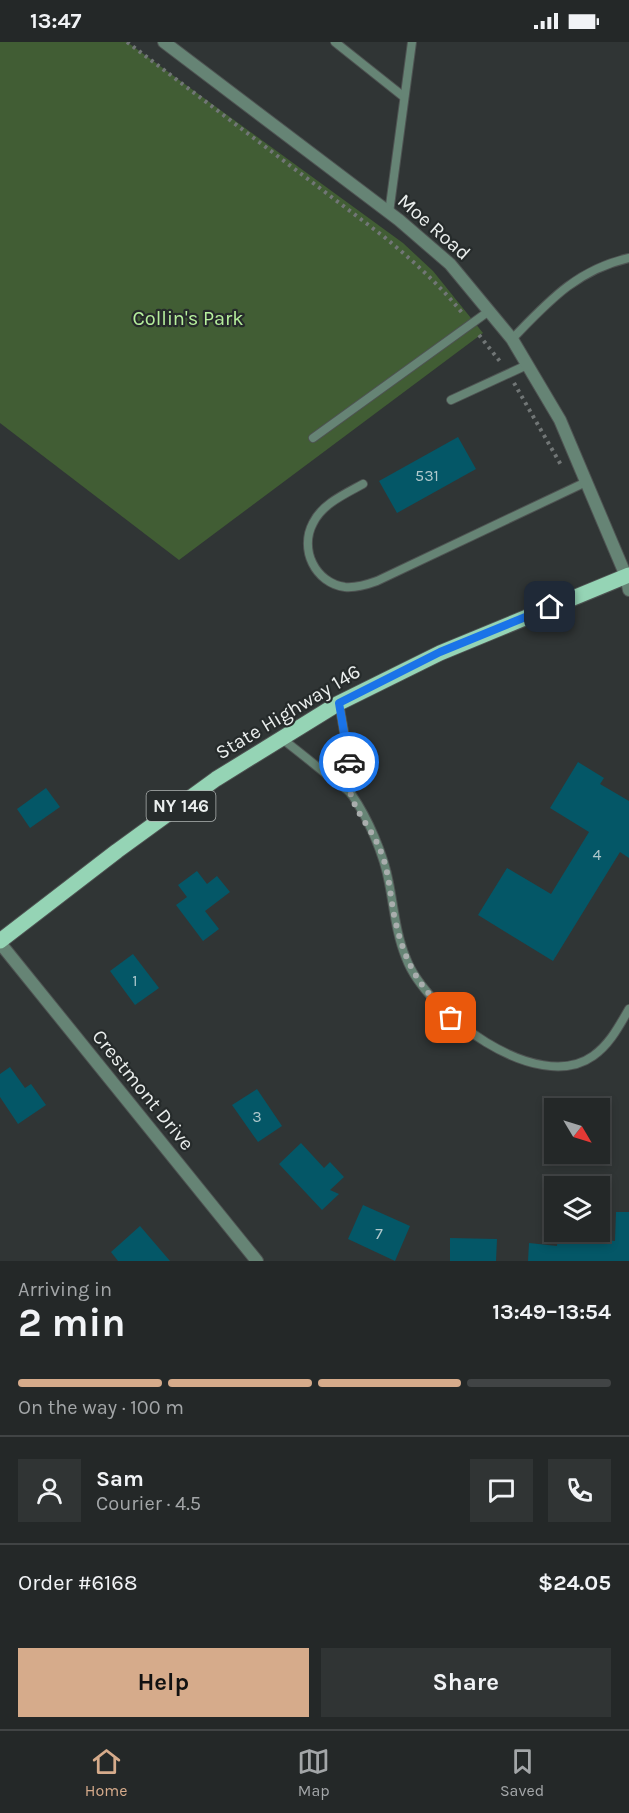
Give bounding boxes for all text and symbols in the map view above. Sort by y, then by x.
text: 13:47 [30,8,82,34]
street label: Moe Road [393,189,475,265]
park label: Collin's Park [133,307,243,330]
house number: 531 [415,466,439,485]
pin [524,581,575,632]
icon: home [533,590,566,623]
street label: State Highway 146 [212,660,364,764]
courier [319,732,379,792]
icon: car [333,746,366,779]
road number: NY 146 [146,791,216,821]
house number: 4 [593,845,602,864]
house number: 1 [132,971,138,990]
pin [425,992,476,1043]
icon: bag [434,1001,467,1034]
street label: Crestmont Drive [87,1025,199,1155]
north arrow [544,1098,610,1164]
map controls [544,1098,610,1242]
house number: 3 [252,1107,262,1126]
button: layers [544,1176,610,1242]
house number: 7 [375,1224,383,1243]
text: Arriving in [18,1278,112,1301]
text: 13:49–13:54 [492,1299,611,1325]
text: 2 min [18,1300,126,1346]
text: On the way · 100 m [18,1396,184,1419]
button: person [18,1459,81,1522]
button: chat [470,1459,533,1522]
button: phone [548,1459,611,1522]
text: Sam [96,1466,144,1492]
text: Courier · 4.5 [96,1492,201,1515]
text: Order #6168 [18,1570,137,1596]
text: $24.05 [538,1570,611,1596]
button: Help [18,1648,309,1717]
button: Share [321,1648,611,1717]
tab: Home [85,1745,127,1800]
tab: Map [297,1745,330,1800]
tab: Saved [500,1745,544,1800]

